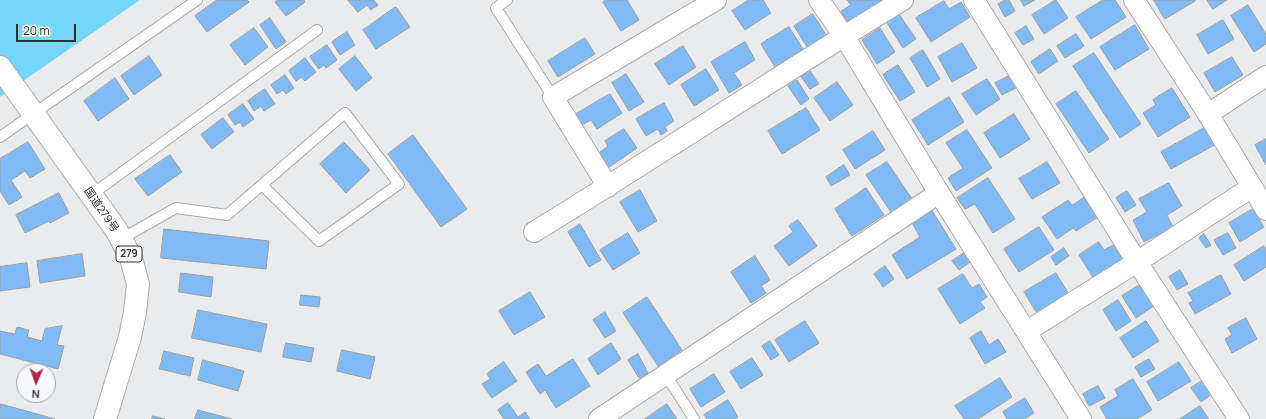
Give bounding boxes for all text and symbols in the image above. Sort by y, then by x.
scale bar [18,16,78,42]
text: 20 m [23,22,50,39]
street label: 国道279号 [81,185,121,235]
road number: 279 [116,246,142,262]
north arrow [16,363,56,403]
text: N [31,387,40,402]

